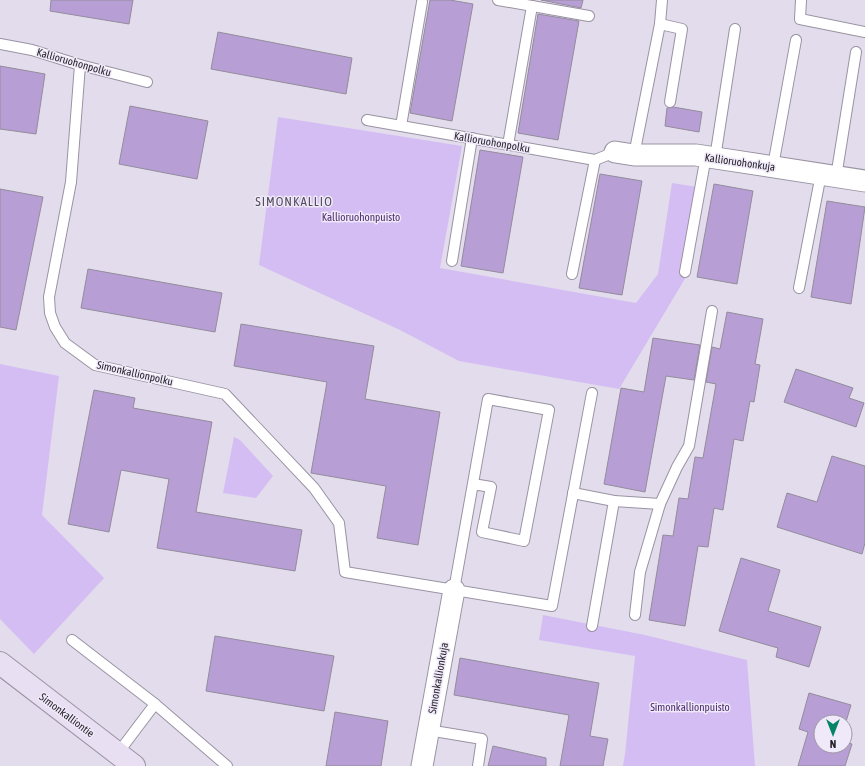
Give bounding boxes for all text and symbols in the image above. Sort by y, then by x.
street label: Kallioruohonpolku [35,46,113,78]
street label: Kallioruohonpolku [453,129,531,155]
street label: Kallioruohonkuja [704,151,776,173]
district label: SIMONKALLIO [255,194,333,209]
park label: Kallioruohonpuisto [322,211,400,223]
street label: Simonkallionpolku [96,358,174,388]
street label: Simonkallionkuja [426,641,450,715]
street label: Simonkalliontie [37,691,97,739]
park label: Simonkallionpuisto [650,701,730,713]
north arrow [813,714,853,754]
text: N [830,738,836,750]

